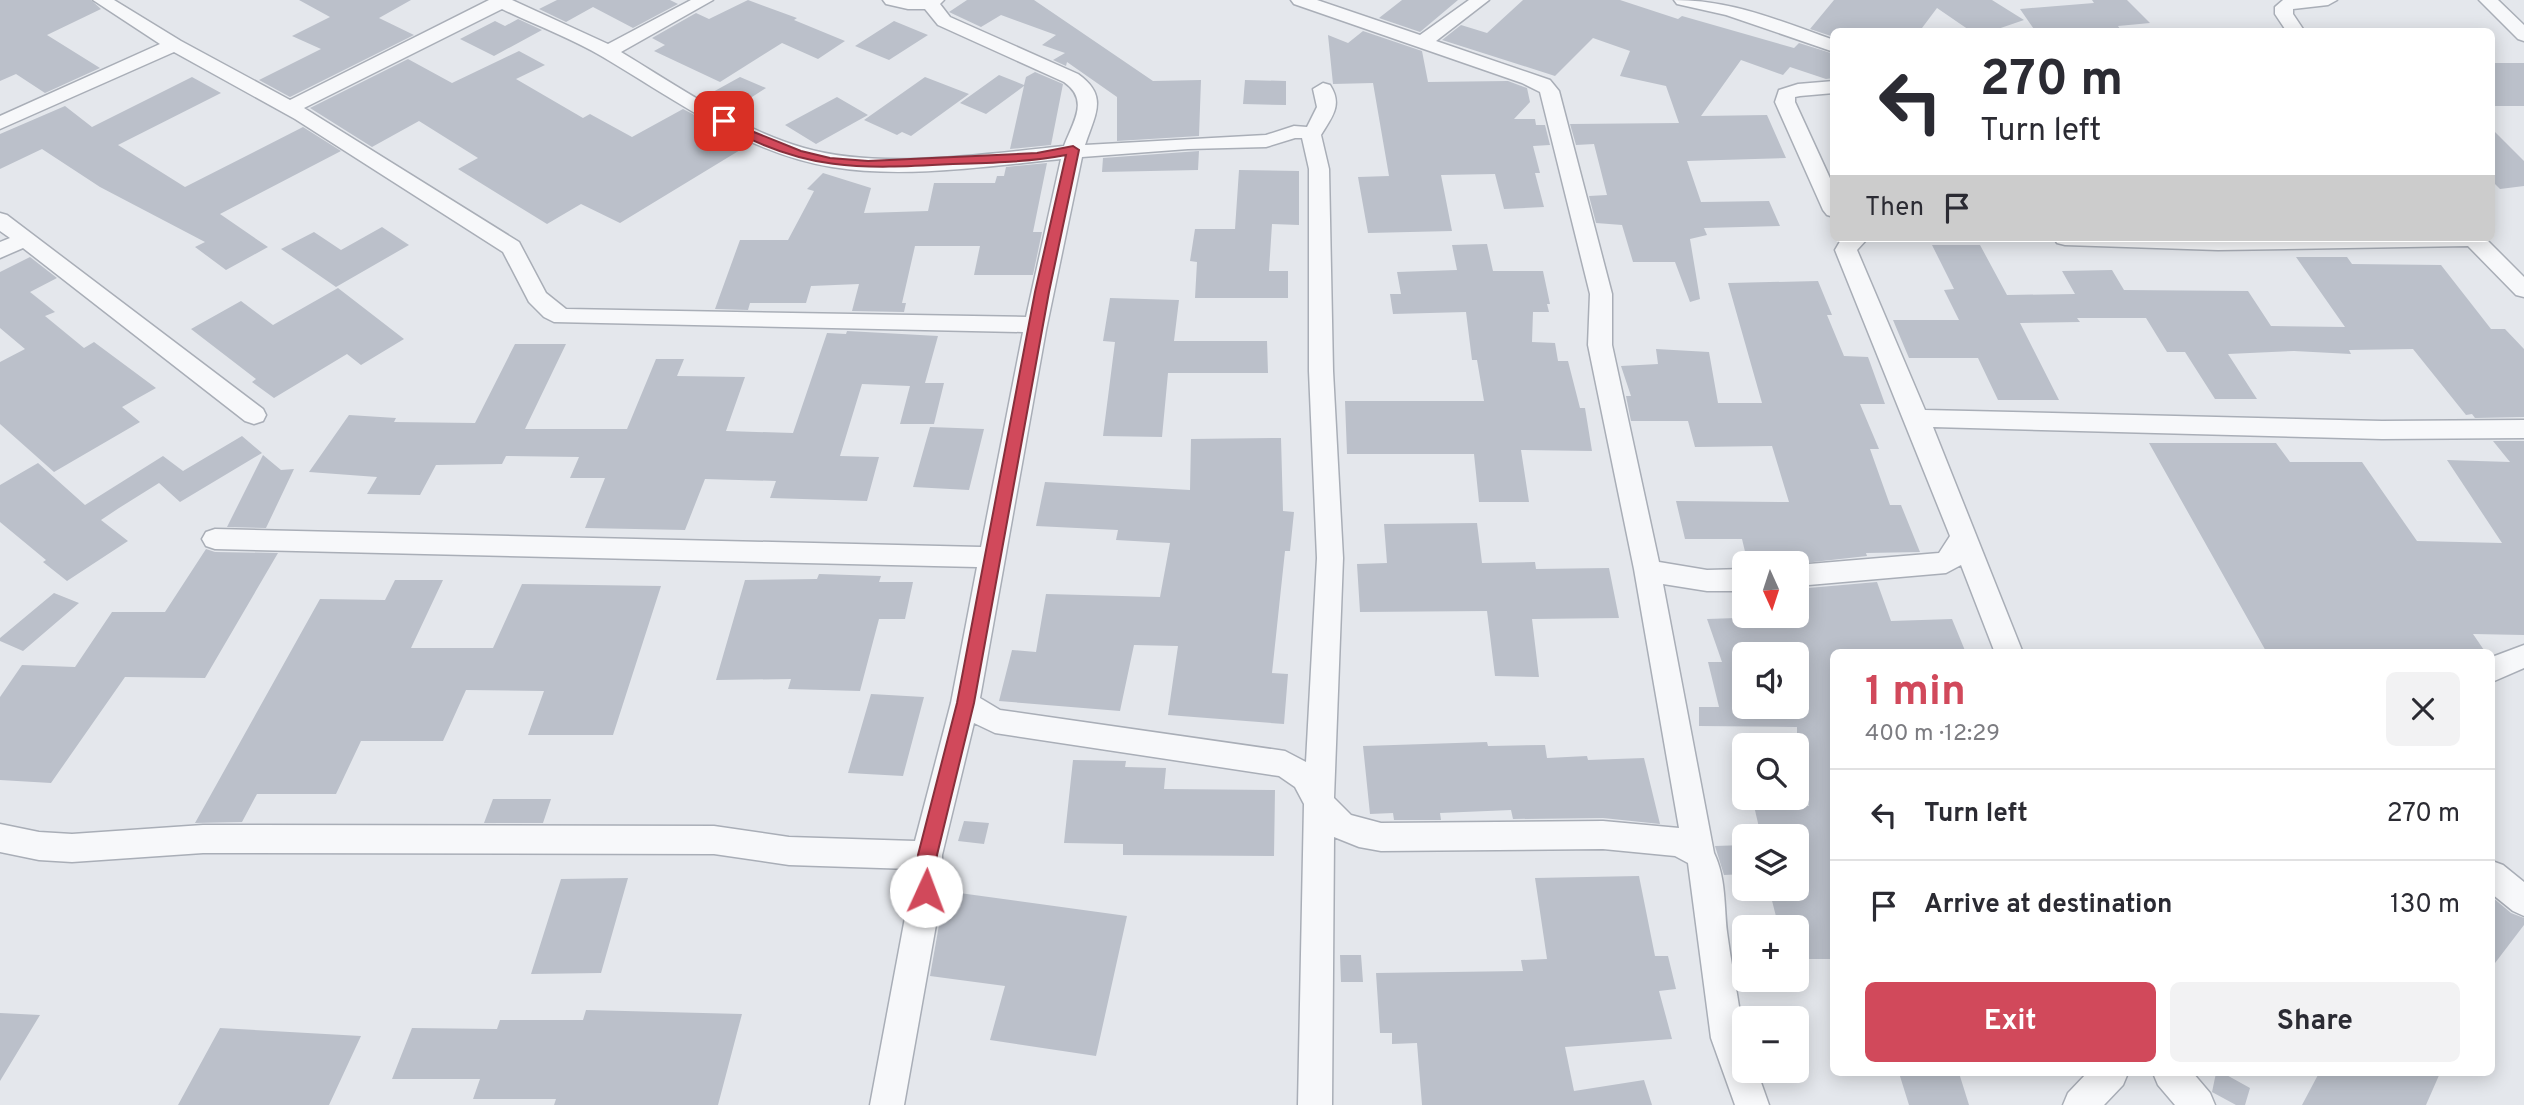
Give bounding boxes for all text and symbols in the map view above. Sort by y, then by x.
text: 270 m [1980,51,2123,113]
icon: left [1865,56,1956,147]
pin [694,91,754,151]
icon: arrive [705,102,743,140]
text: Turn left [1980,112,2101,152]
icon: arrive [1938,189,1976,227]
text: Then [1865,192,1924,225]
north arrow [1732,551,1810,628]
map controls [1732,551,1809,1083]
button: sound [1732,642,1809,719]
text: 1 min [1865,667,1966,720]
button: close [2386,672,2460,746]
text: 400 m · 12:29 [1865,720,2000,749]
button: search [1732,733,1809,810]
icon: left [1865,796,1903,834]
text: Turn left [1924,798,2028,831]
text: 270 m [2387,798,2460,831]
button: layers [1732,824,1809,901]
position arrow [889,854,963,928]
icon: arrive [1865,887,1903,925]
text: Arrive at destination [1924,889,2172,922]
text: 130 m [2390,889,2460,922]
button: + [1732,915,1809,992]
button: Exit [1865,982,2156,1062]
button: Share [2170,982,2460,1062]
button: − [1732,1006,1809,1083]

